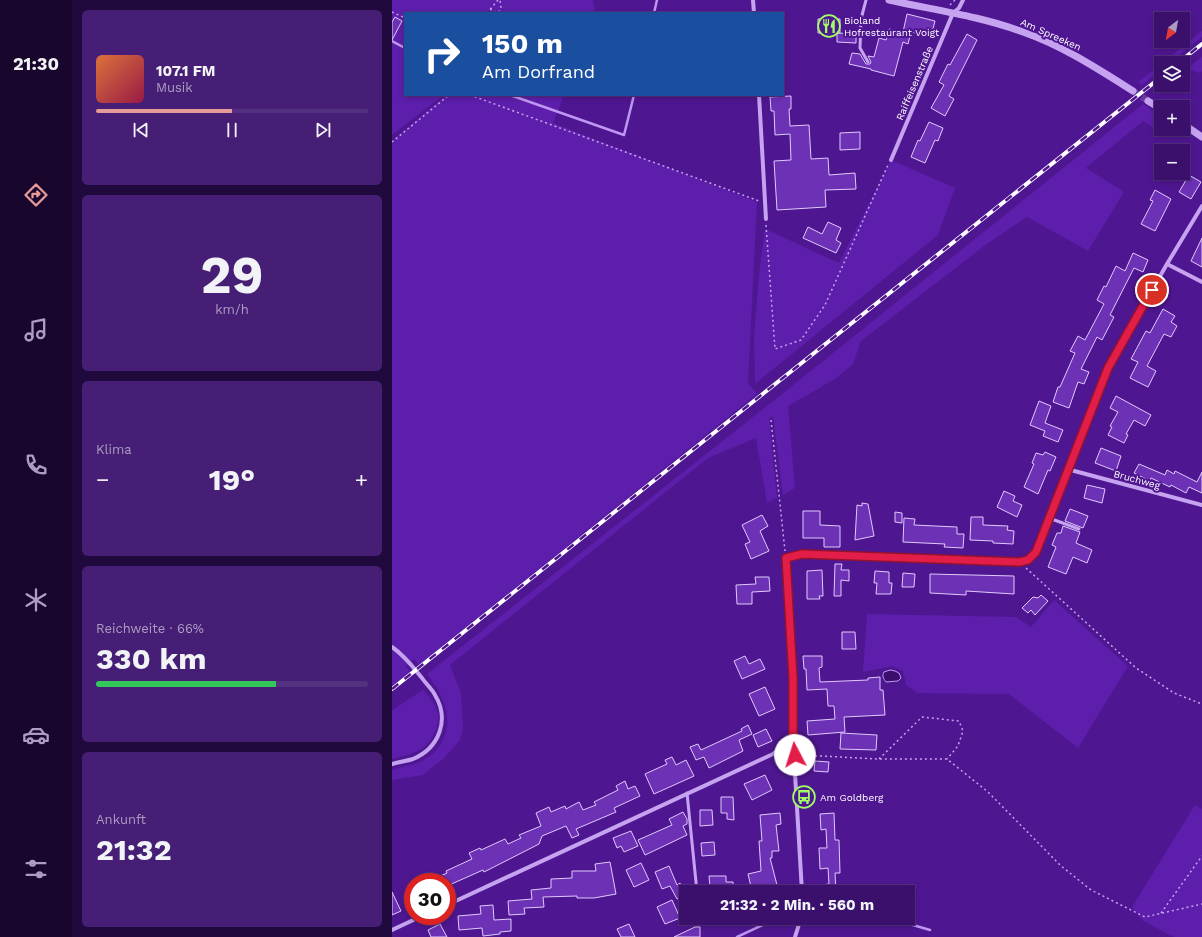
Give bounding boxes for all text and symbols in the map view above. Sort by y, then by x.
north arrow [1154,12,1190,48]
map controls [1154,12,1190,180]
restaurant icon: Bioland Hofrestaurant Voigt [816,13,842,39]
place label: Bioland Hofrestaurant Voigt [844,15,940,38]
street label: Am Spreeken [1019,16,1083,53]
text: 150 m [482,27,563,60]
icon: right [416,28,468,80]
street label: Raiffeisenstraße [894,44,935,122]
text: 21:30 [13,53,59,74]
button: layers [1154,56,1190,92]
text: Am Dorfrand [482,61,595,82]
text: 107.1 FM [156,62,215,80]
text: Musik [156,80,193,95]
button: + [1154,100,1190,136]
icon: previous [130,119,152,141]
icon: pause [221,119,243,141]
icon: next [312,119,334,141]
button: − [1154,144,1190,180]
icon: directions [22,181,50,209]
text: 29 [200,245,264,306]
pin [1135,273,1169,307]
icon: arrive [1141,279,1163,301]
text: km/h [215,302,249,317]
icon: music [22,316,50,344]
text: Klima [96,442,132,457]
icon: phone [22,451,50,479]
text: 19° [209,462,255,497]
text: − [96,467,109,492]
text: + [355,467,368,492]
street label: Bruchweg [1112,468,1162,491]
icon: climate [22,586,50,614]
text: Reichweite · 66% [96,621,204,636]
text: 330 km [96,641,206,676]
icon: car [22,721,50,749]
position arrow [774,734,816,776]
bus stop icon: Am Goldberg [791,784,817,810]
place label: Am Goldberg [820,792,884,803]
text: Ankunft [96,812,146,827]
text: 21:32 [96,832,172,867]
icon: filters [22,855,50,883]
speed limit sign: 30 [404,873,456,925]
text: 21:32 · 2 Min. · 560 m [720,896,874,914]

